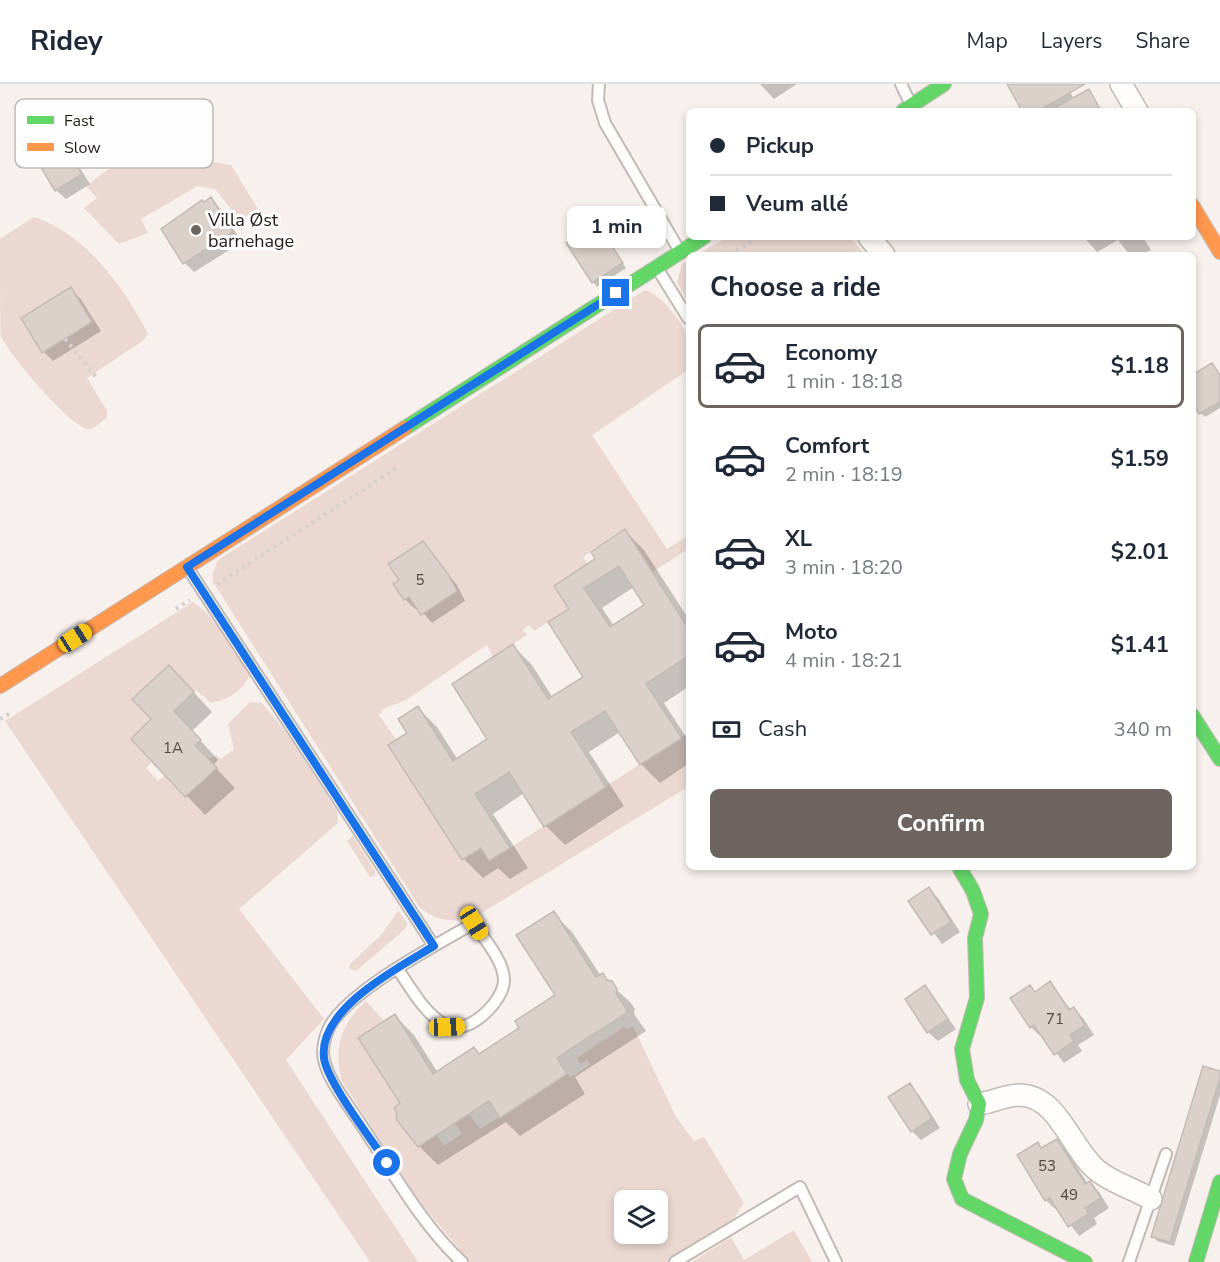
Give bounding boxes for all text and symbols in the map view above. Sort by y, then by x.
text: Ridey [30,22,103,60]
text: Map [966,27,1008,55]
text: Layers [1041,27,1102,55]
text: Share [1135,27,1190,55]
legend [15,99,213,168]
text: Fast [64,110,95,132]
text: Pickup [746,131,814,161]
text: Slow [64,137,101,159]
text: Veum allé [746,189,848,219]
callout: 1 min [566,206,666,248]
place label: Villa Øst barnehage [207,208,294,253]
text: 1 min [591,213,642,240]
marker: Villa Øst barnehage [189,223,203,237]
text: Choose a ride [710,269,881,306]
route end [602,279,629,306]
text: Economy [785,338,877,368]
icon: car [713,339,767,393]
text: $1.18 [1111,351,1169,381]
text: 1 min · 18:18 [785,368,903,395]
text: Comfort [785,431,869,461]
icon: car [713,432,767,486]
text: $1.59 [1111,444,1169,474]
text: 2 min · 18:19 [785,461,903,488]
text: XL [785,524,812,554]
icon: car [713,525,767,579]
text: $2.01 [1111,537,1169,567]
text: 3 min · 18:20 [785,554,903,581]
house number: 5 [415,570,425,590]
text: Moto [785,617,838,647]
icon: car [713,618,767,672]
car [55,621,95,655]
text: $1.41 [1111,630,1169,660]
text: 4 min · 18:21 [785,647,903,674]
icon: cash [710,713,743,746]
text: Cash [758,714,807,744]
text: 340 m [1114,716,1172,743]
house number: 1A [163,738,183,758]
button: Confirm [710,789,1172,858]
car [457,903,491,943]
house number: 71 [1046,1009,1064,1029]
car [429,1017,465,1037]
route start [373,1149,400,1176]
house number: 53 [1038,1156,1056,1176]
house number: 49 [1060,1185,1078,1205]
map controls [614,1190,668,1244]
button: layers [614,1190,668,1244]

